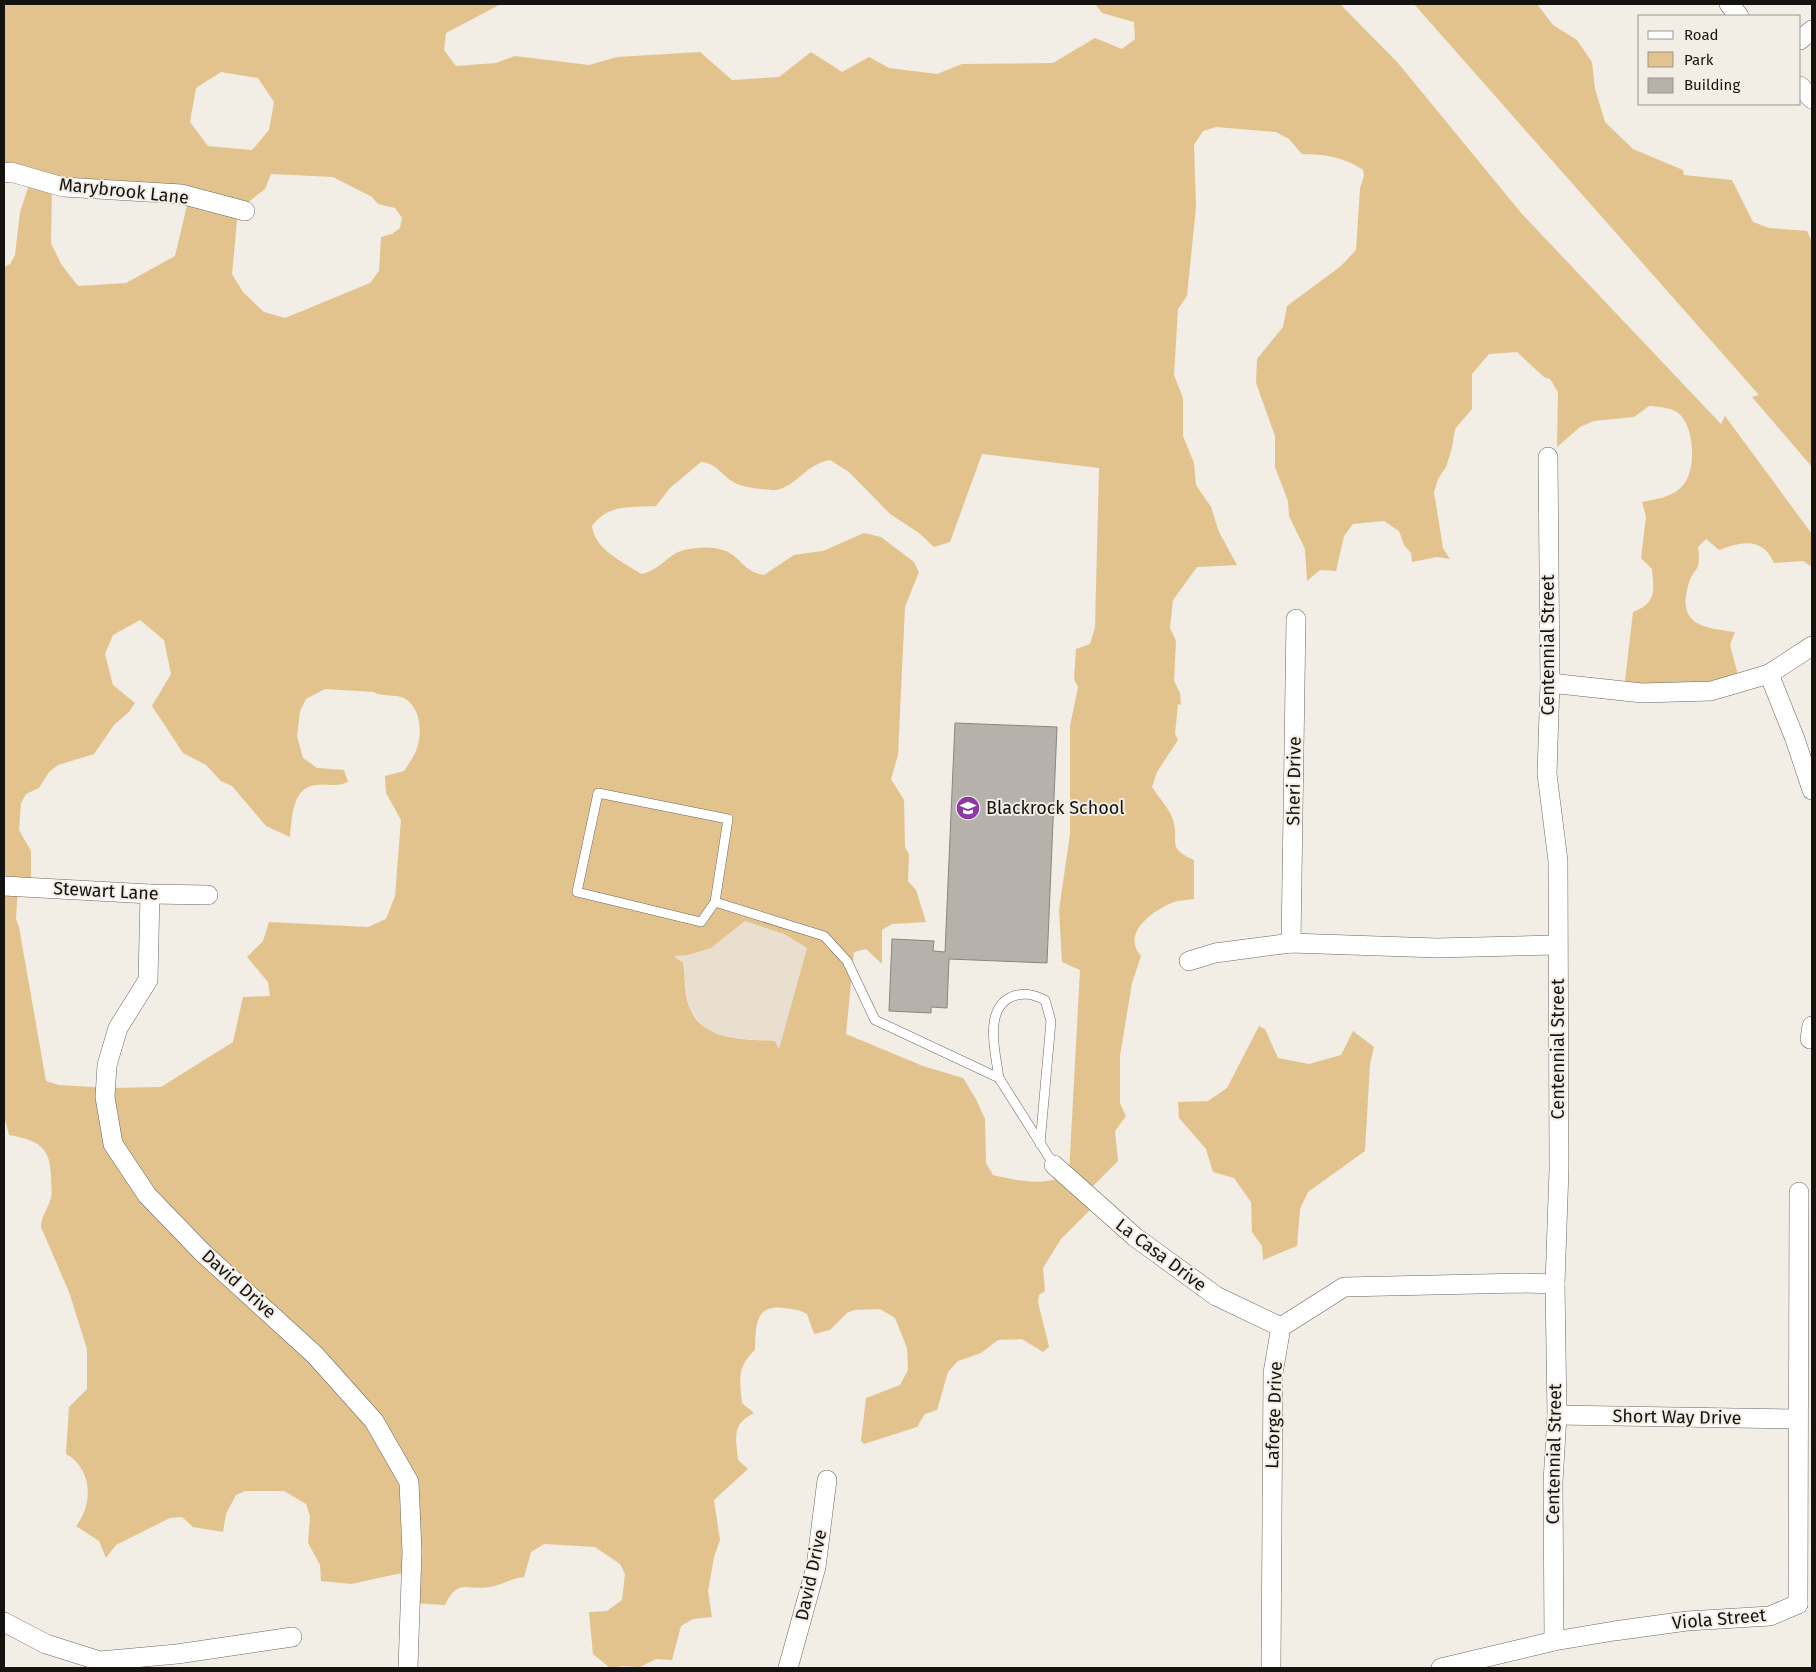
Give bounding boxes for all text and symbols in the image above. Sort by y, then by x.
legend [1638,15,1801,105]
text: Road [1684,26,1719,44]
text: Park [1684,51,1714,69]
text: Building [1684,76,1740,94]
street label: Marybrook Lane [58,173,190,209]
street label: Centennial Street [1537,574,1559,715]
street label: Sheri Drive [1282,736,1306,826]
school or university icon: Blackrock School [955,795,981,821]
place label: Blackrock School [986,797,1125,819]
street label: Stewart Lane [53,877,159,905]
street label: Centennial Street [1547,978,1569,1119]
street label: La Casa Drive [1111,1214,1211,1296]
street label: David Drive [197,1245,281,1323]
street label: Laforge Drive [1261,1361,1287,1469]
street label: Centennial Street [1542,1383,1566,1525]
street label: Short Way Drive [1612,1405,1742,1429]
street label: David Drive [791,1527,831,1623]
street label: Viola Street [1671,1604,1767,1634]

